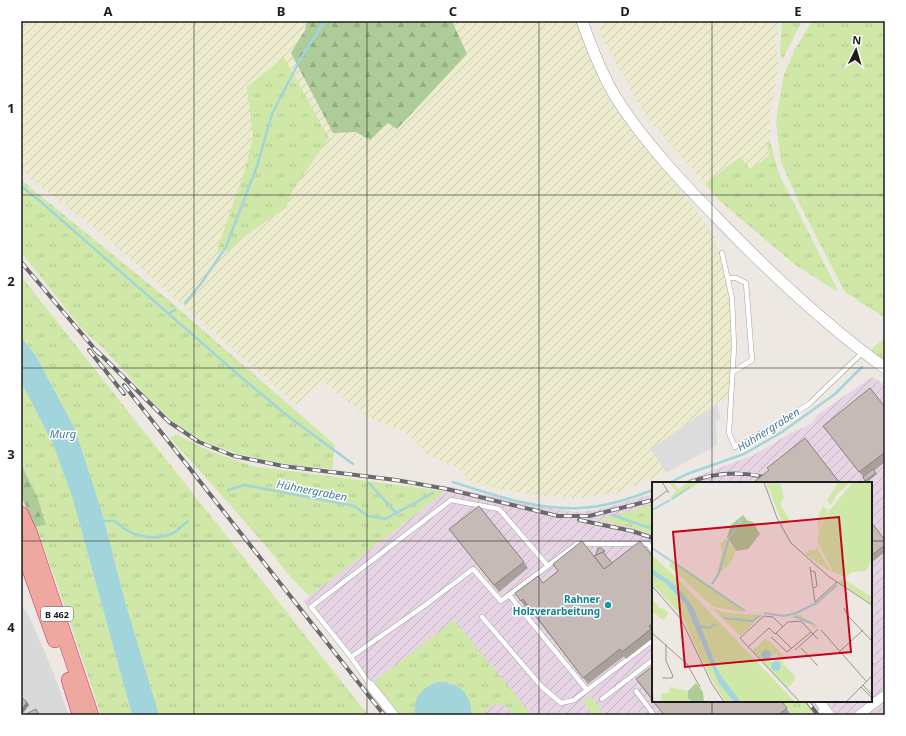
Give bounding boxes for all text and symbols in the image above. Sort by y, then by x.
text: A [104,2,113,20]
text: B [277,2,285,20]
text: C [449,2,457,20]
text: D [620,2,630,20]
text: E [794,2,802,20]
north arrow [836,30,876,70]
text: N [852,32,862,47]
text: 1 [7,99,15,117]
text: 2 [7,272,15,290]
water label: Hühnergraben [734,404,802,454]
water label: Murg [50,426,77,441]
text: 3 [7,445,15,463]
water label: Hühnergraben [276,476,348,504]
inset map [652,482,872,702]
place label: Rahner Holzverarbeitung [513,592,601,618]
marker: Rahner Holzverarbeitung [603,600,613,610]
road number: B 462 [41,607,73,621]
text: 4 [7,618,15,636]

